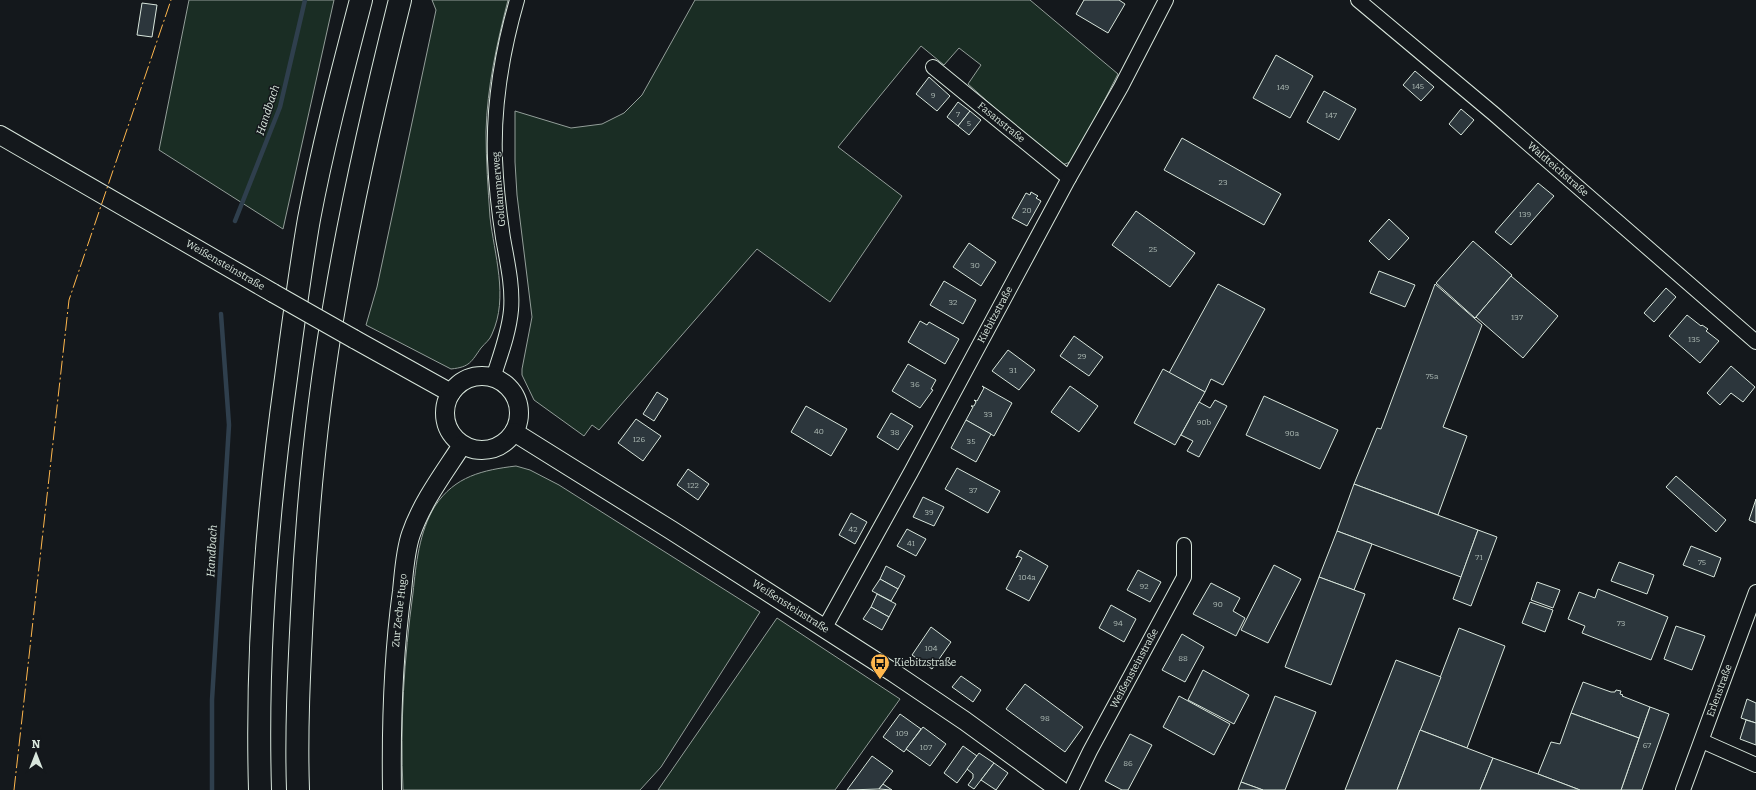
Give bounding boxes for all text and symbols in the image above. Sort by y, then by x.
house number: 145 [1412,82,1424,91]
water label: Handbach [254,83,282,137]
house number: 149 [1277,83,1290,92]
house number: 9 [931,91,936,100]
street label: Fasanstraße [975,100,1027,145]
house number: 7 [956,110,960,119]
house number: 147 [1325,111,1337,120]
house number: 5 [967,119,971,128]
street label: Waldteichstraße [1525,140,1591,199]
street label: Goldammerweg [490,151,508,227]
house number: 23 [1219,178,1228,187]
house number: 20 [1022,206,1032,215]
house number: 139 [1519,210,1532,219]
street label: Weißensteinstraße [183,238,267,293]
house number: 25 [1149,245,1157,254]
house number: 30 [970,261,980,270]
street label: Kiebitzstraße [975,284,1016,345]
house number: 32 [949,298,957,307]
house number: 137 [1511,313,1523,322]
house number: 135 [1688,335,1700,344]
house number: 29 [1077,352,1087,361]
house number: 31 [1009,366,1018,375]
house number: 75a [1426,372,1439,381]
house number: 36 [910,380,920,389]
house number: 33 [984,410,993,419]
house number: 90b [1197,418,1212,427]
house number: 40 [814,427,824,436]
house number: 38 [890,428,900,437]
house number: 90a [1285,429,1300,438]
house number: 126 [633,435,645,444]
house number: 35 [967,437,975,446]
house number: 122 [687,481,699,490]
house number: 37 [969,486,977,495]
house number: 39 [924,508,934,517]
water label: Handbach [204,525,220,577]
house number: 42 [848,525,858,534]
house number: 41 [907,539,916,548]
house number: 71 [1475,553,1483,562]
house number: 75 [1698,558,1706,567]
street label: Zur Zeche Hugo [390,573,410,648]
house number: 104a [1018,573,1036,582]
street label: Weißensteinstraße [750,577,831,636]
house number: 92 [1139,582,1149,591]
house number: 90 [1213,600,1223,609]
house number: 94 [1113,619,1123,628]
house number: 73 [1617,619,1626,628]
street label: Weißensteinstraße [1108,627,1161,711]
house number: 104 [924,644,938,653]
bus stop icon: Kiebitzstraße [869,652,891,680]
house number: 88 [1178,654,1188,663]
place label: Kiebitzstraße [894,657,956,669]
street label: Erlenstraße [1705,663,1735,718]
house number: 98 [1040,714,1050,723]
house number: 109 [895,729,909,738]
north arrow [16,734,56,774]
text: N [32,738,41,751]
house number: 67 [1643,741,1651,750]
house number: 107 [920,743,932,752]
house number: 86 [1123,759,1133,768]

